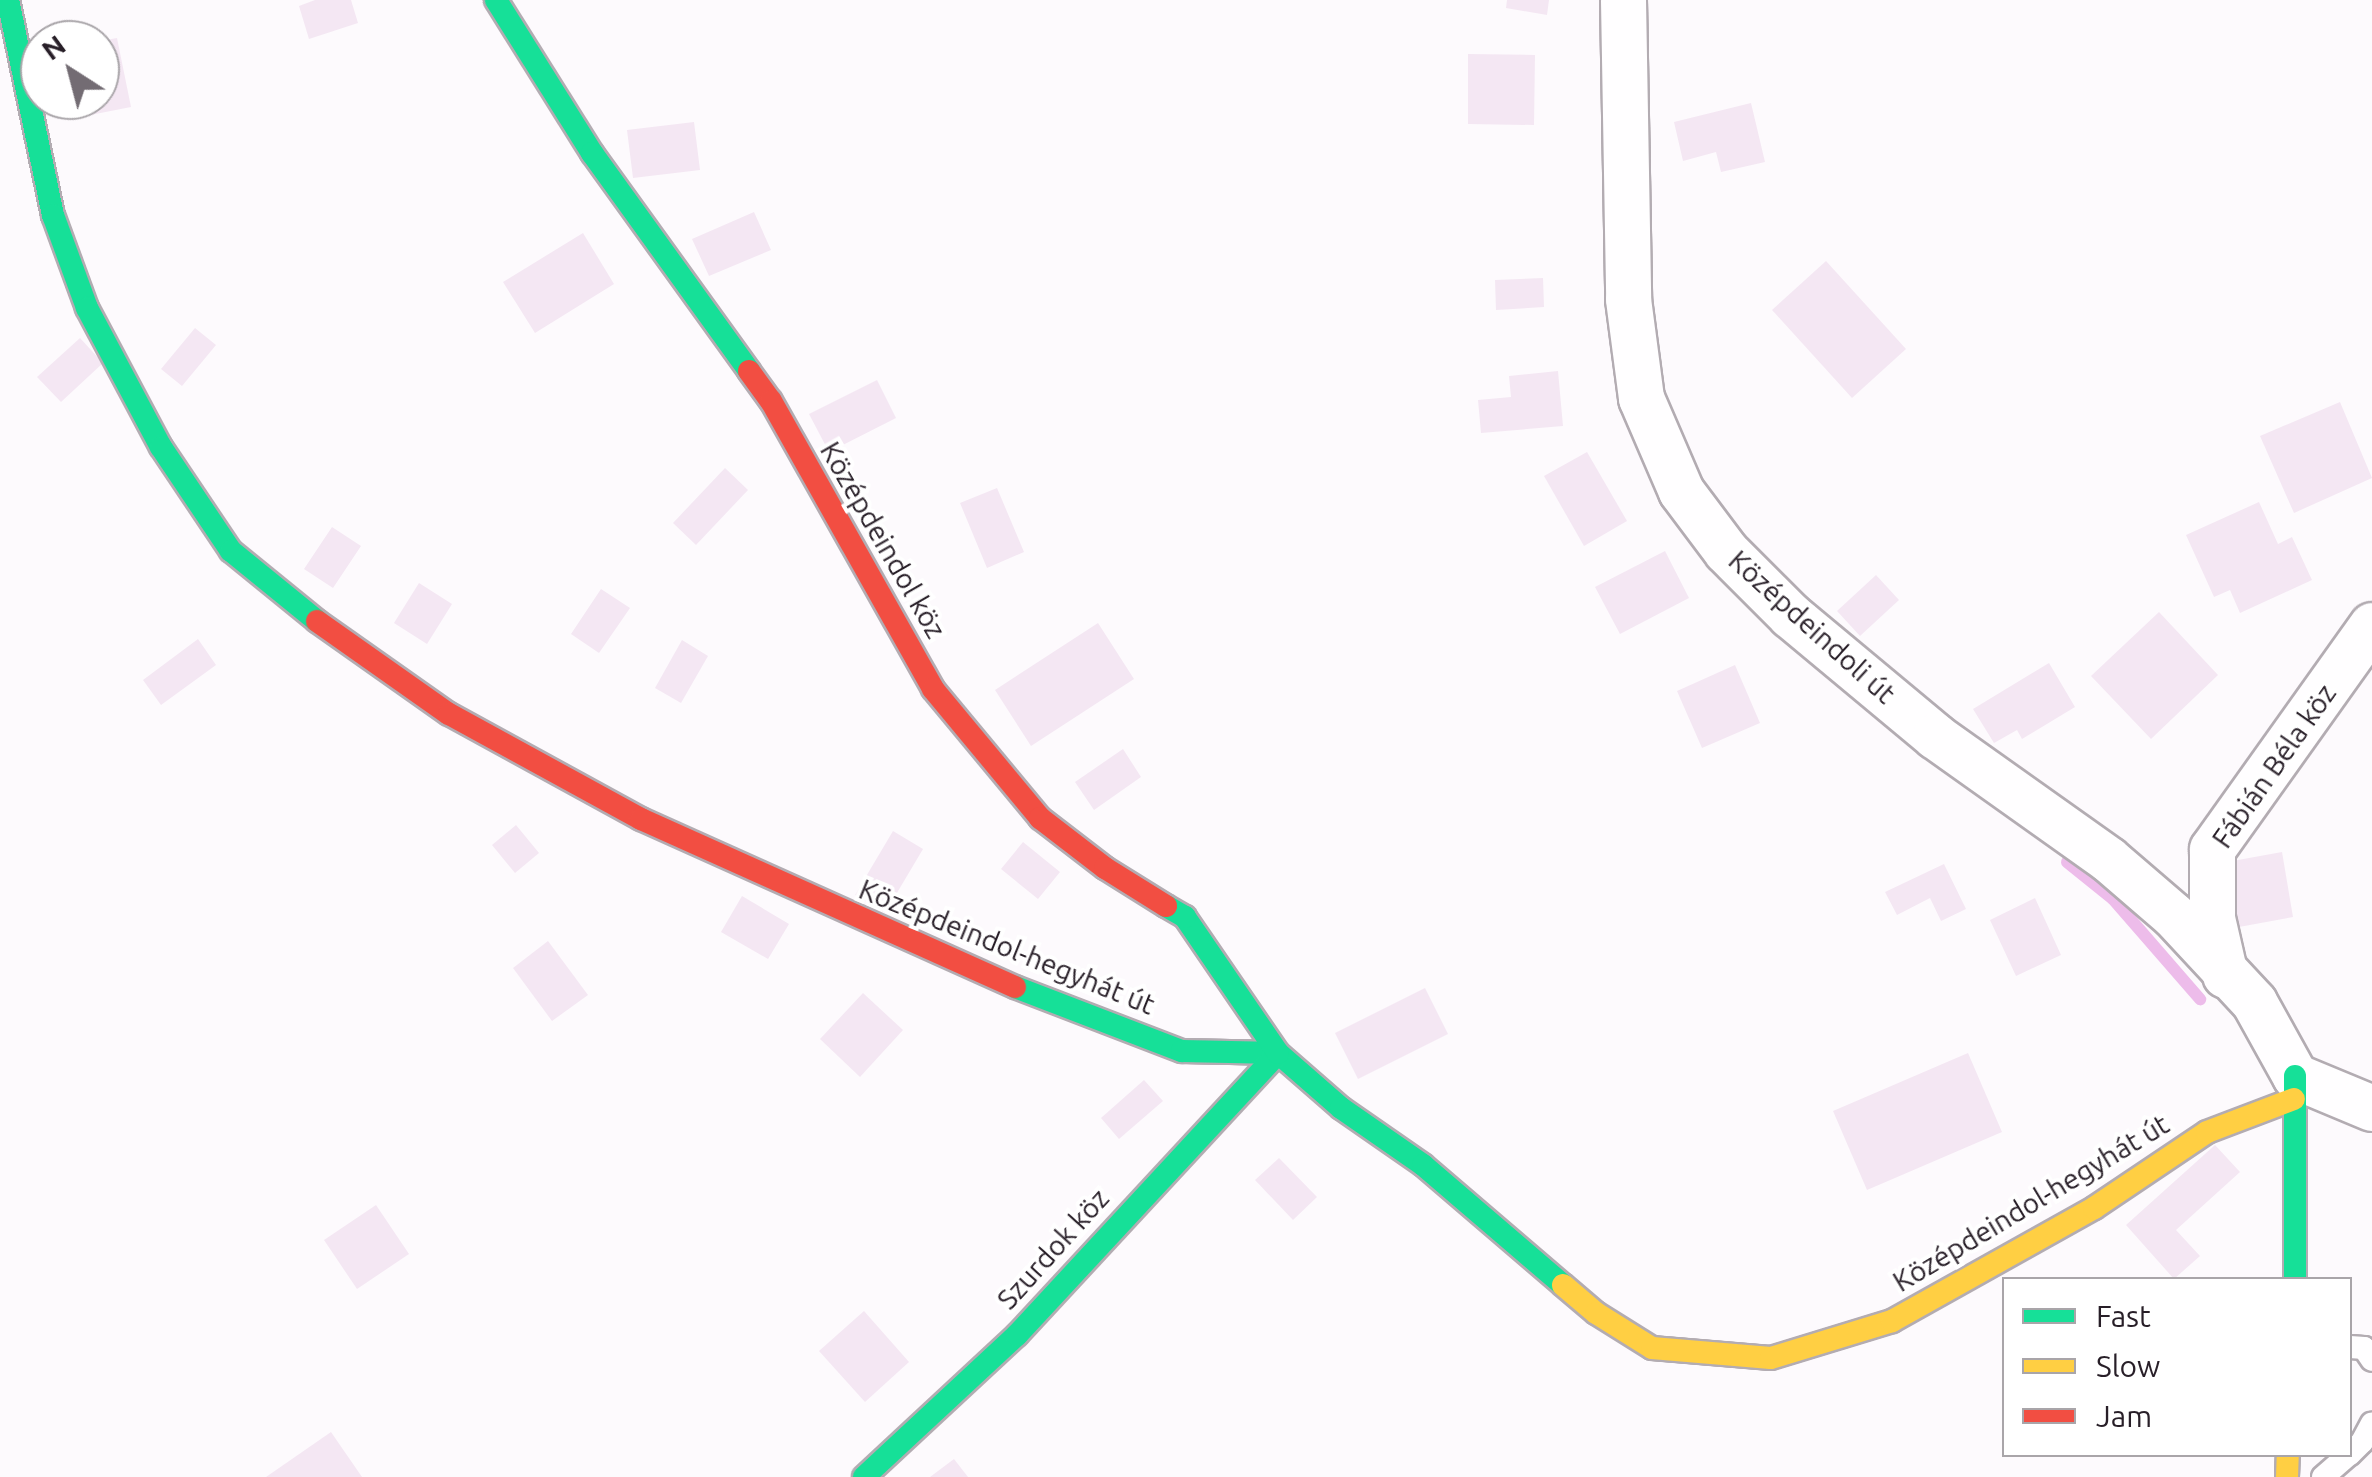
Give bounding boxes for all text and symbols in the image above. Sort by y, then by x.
north arrow [20,20,120,120]
text: N [36,28,71,66]
street label: Középdeindol köz [813,436,953,644]
street label: Középdeindoli út [1722,544,1902,710]
street label: Fábián Béla köz [2205,678,2343,854]
street label: Középdeindol-hegyhát út [854,872,1160,1022]
street label: Középdeindol-hegyhát út [1887,1107,2175,1299]
street label: Szurdok köz [990,1182,1116,1316]
legend [2002,1277,2352,1457]
text: Fast [2096,1299,2151,1333]
text: Slow [2096,1349,2160,1383]
text: Jam [2096,1399,2152,1433]

